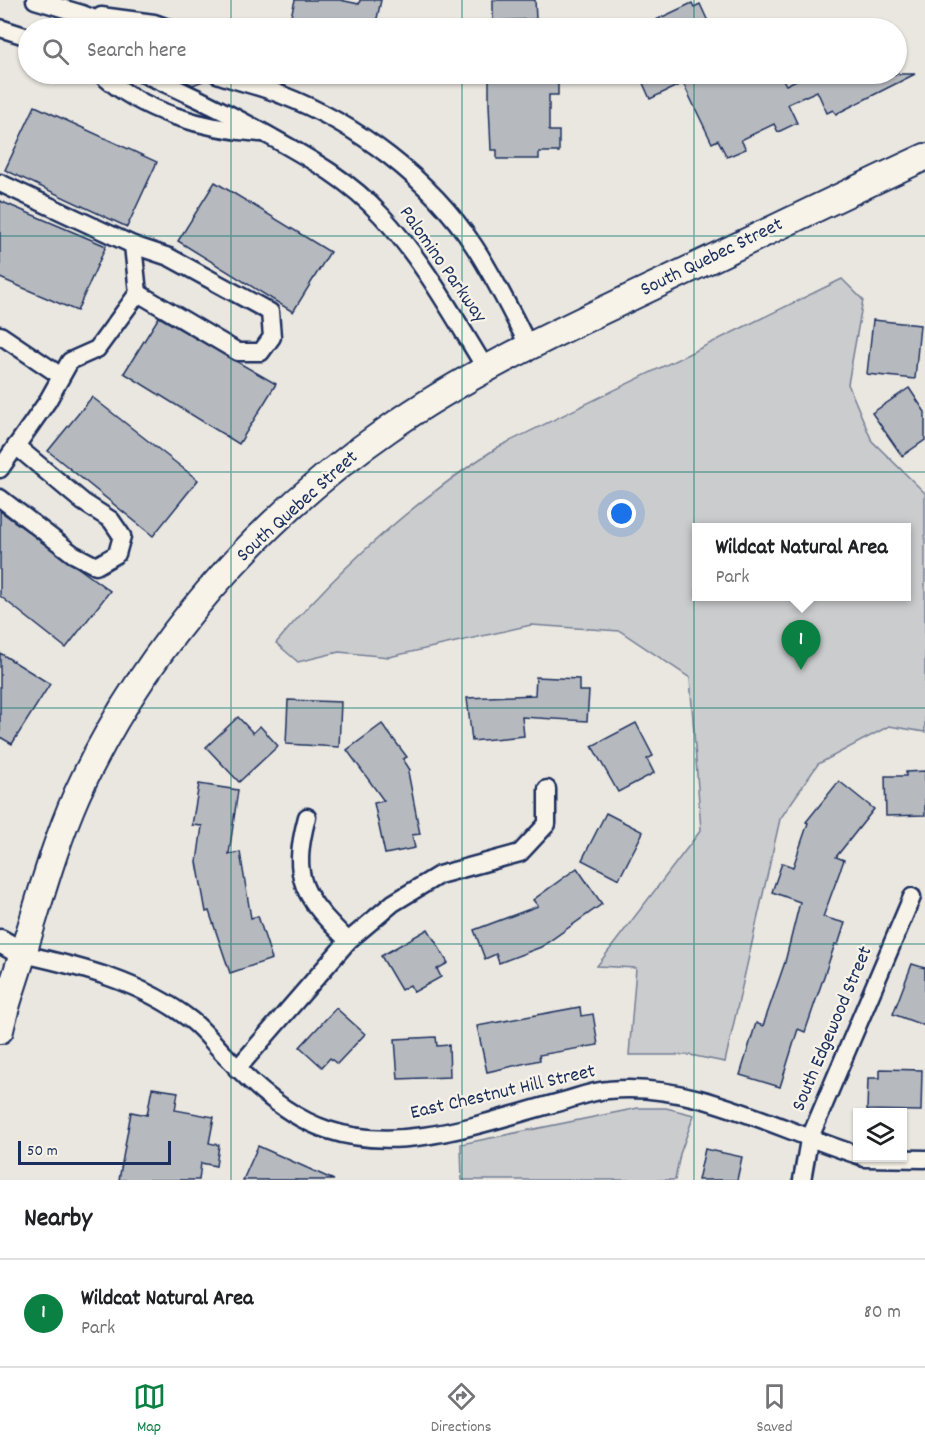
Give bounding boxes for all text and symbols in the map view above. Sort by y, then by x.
search box [18,18,907,84]
icon: search [39,35,72,68]
text: Search here [87,36,186,67]
street label: Palomino Parkway [391,201,493,330]
street label: South Quebec Street [636,211,788,305]
street label: South Quebec Street [231,445,365,569]
your location [607,499,636,528]
popup [692,523,911,601]
text: Wildcat Natural Area [715,533,888,564]
text: Park [715,564,749,592]
pin: 1 [782,620,820,670]
street label: South Edgewood Street [786,942,880,1116]
street label: East Chestnut Hill Street [408,1058,598,1128]
map controls [853,1108,907,1162]
button: layers [853,1108,907,1162]
scale bar [18,1138,171,1166]
text: 50 m [27,1140,58,1163]
text: Nearby [24,1201,92,1238]
text: Wildcat Natural Area [81,1284,253,1315]
text: 1 [41,1299,46,1327]
text: 80 m [864,1299,901,1327]
text: Park [81,1315,115,1343]
tab: Map [133,1380,166,1439]
tab: Directions [431,1380,491,1439]
tab: Saved [757,1380,792,1439]

